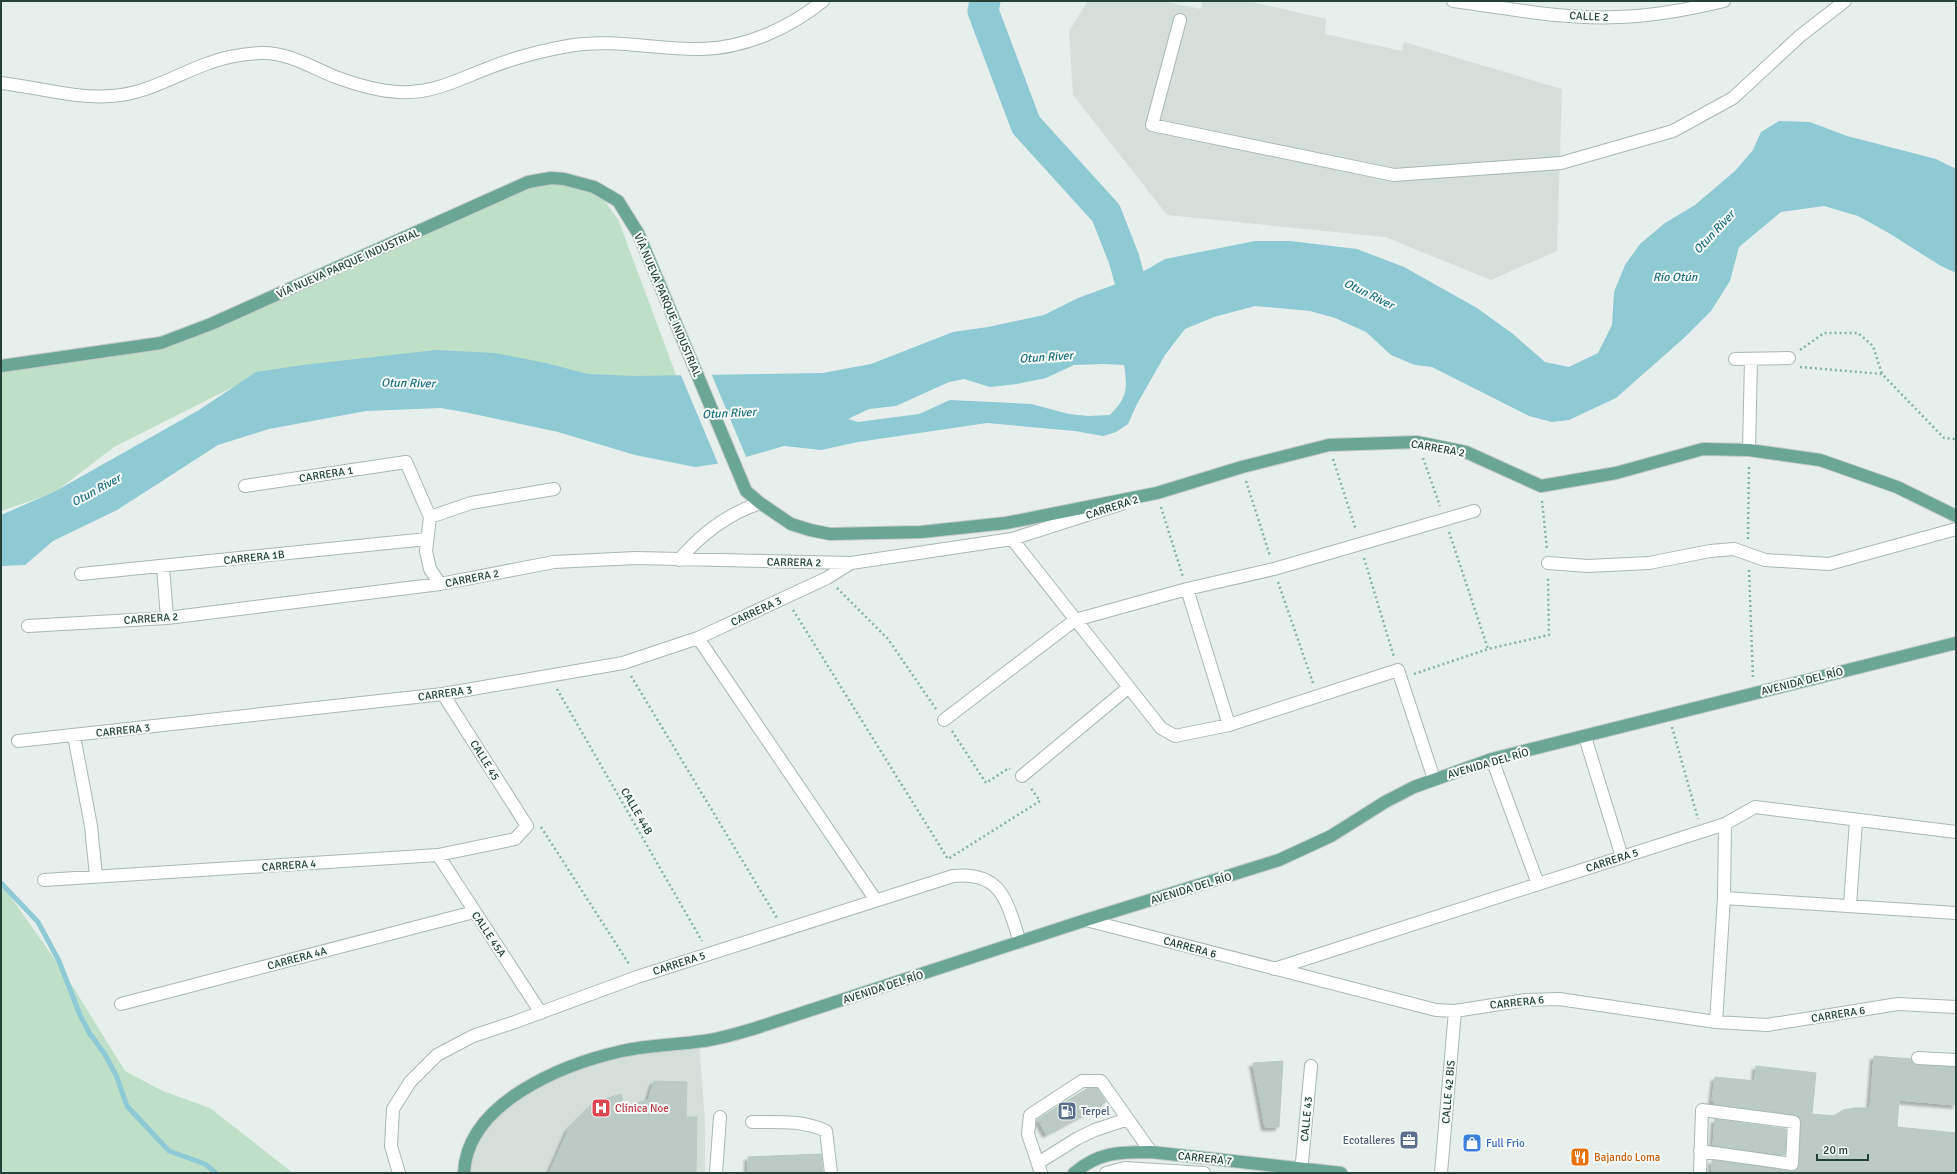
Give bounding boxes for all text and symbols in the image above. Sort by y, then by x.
street label: CALLE 2 [1569,9,1609,24]
water label: Otun River [1690,206,1739,257]
street label: VÍA NUEVA PARQUE INDUSTRIAL [274,225,422,301]
street label: VÍA NUEVA PARQUE INDUSTRIAL [631,231,705,379]
water label: Río Otún [1653,270,1698,285]
water label: Otun River [1341,276,1398,314]
water label: Otun River [1019,348,1075,367]
water label: Otun River [381,376,437,391]
water label: Otun River [702,405,758,422]
street label: CARRERA 2 [1410,437,1466,460]
street label: CARRERA 1 [298,464,354,485]
water label: Otun River [69,470,125,510]
street label: CARRERA 2 [1084,493,1140,522]
street label: CARRERA 1B [223,548,285,567]
street label: CARRERA 2 [767,556,821,569]
street label: CARRERA 2 [444,567,500,590]
street label: CARRERA 3 [729,594,784,629]
street label: CARRERA 2 [123,610,179,627]
street label: AVENIDA DEL RÍO [1760,664,1844,698]
street label: CARRERA 3 [417,683,473,704]
street label: CARRERA 3 [95,721,151,740]
street label: CALLE 45 [467,738,502,783]
street label: AVENIDA DEL RÍO [1446,745,1530,781]
street label: CALLE 44B [618,786,655,837]
street label: CARRERA 5 [1584,846,1640,875]
street label: CARRERA 4 [261,857,317,874]
street label: AVENIDA DEL RÍO [1149,869,1233,907]
street label: CALLE 45A [469,909,509,960]
street label: CARRERA 6 [1162,934,1218,961]
street label: CARRERA 4A [266,944,329,973]
street label: CARRERA 5 [651,949,707,978]
street label: AVENIDA DEL RÍO [841,967,925,1007]
street label: CARRERA 6 [1489,993,1545,1012]
street label: CARRERA 6 [1810,1004,1866,1025]
street label: CALLE 42 BIS [1439,1060,1458,1124]
street label: CALLE 43 [1298,1096,1315,1142]
hospital icon: Clínica Noe [590,1097,612,1119]
fuel station icon: Terpel [1056,1100,1078,1122]
place label: Clínica Noe [615,1102,669,1115]
place label: Terpel [1081,1105,1110,1118]
office icon: Ecotalleres [1398,1129,1420,1151]
shop icon: Full Frio [1461,1132,1483,1154]
place label: Ecotalleres [1343,1134,1395,1147]
scale bar [1817,1136,1868,1162]
place label: Full Frio [1486,1137,1525,1150]
text: 20 m [1823,1143,1848,1158]
restaurant icon: Bajando Loma [1569,1146,1591,1168]
street label: CARRERA 7 [1177,1149,1233,1168]
place label: Bajando Loma [1594,1151,1661,1164]

